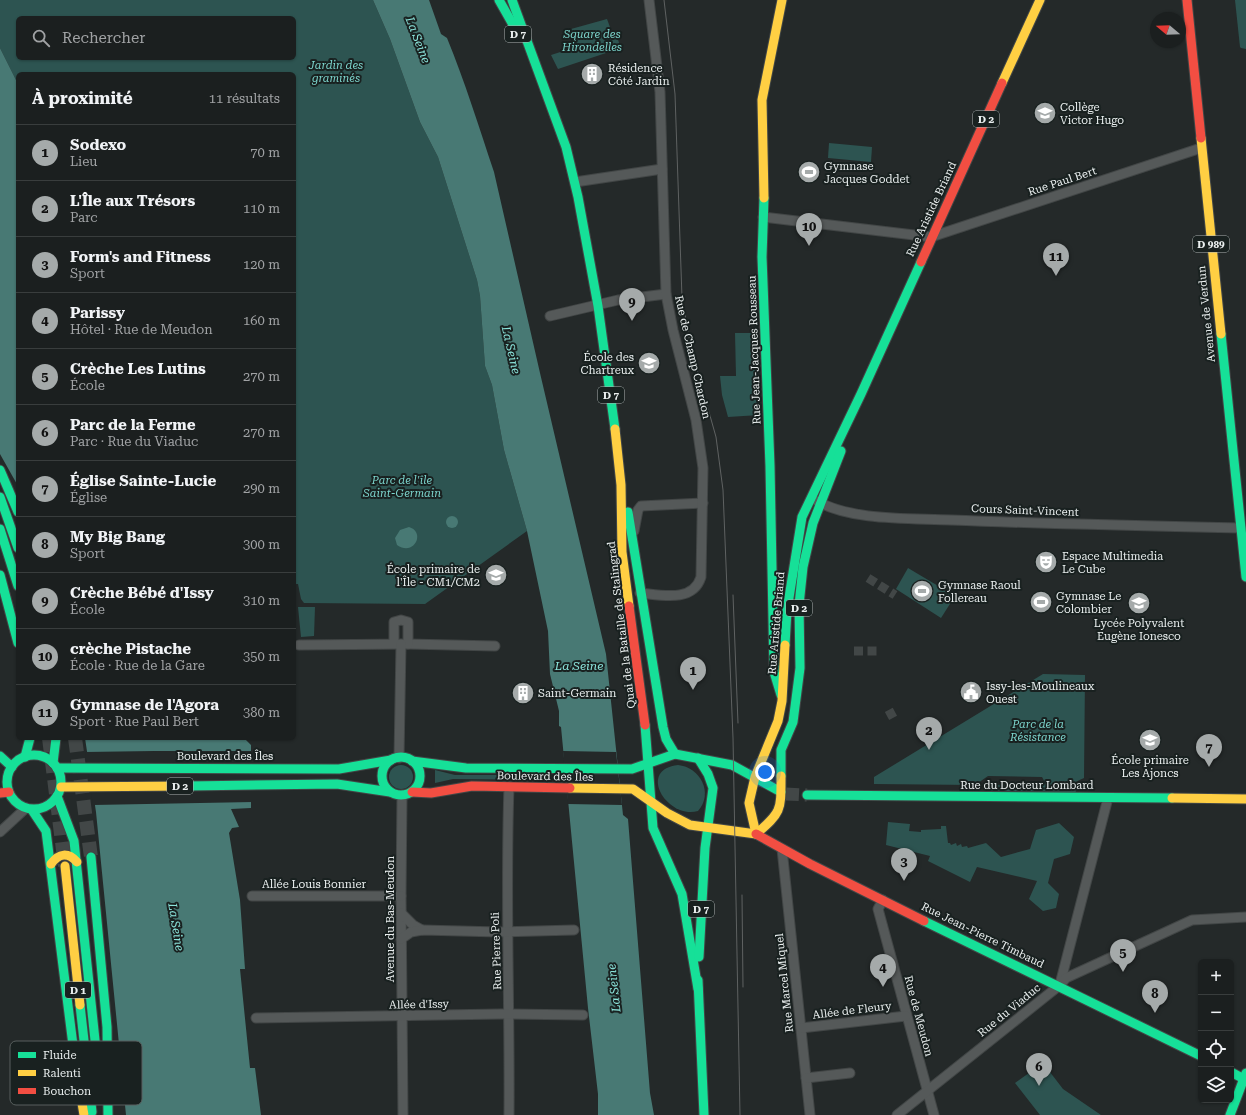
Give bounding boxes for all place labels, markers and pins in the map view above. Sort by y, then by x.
building icon: Résidence Côté Jardin [579,61,605,87]
place label: Résidence Côté Jardin [608,62,669,88]
school or university icon: Collège Victor Hugo [1032,100,1058,126]
place label: Collège Victor Hugo [1060,101,1124,127]
sports icon: Gymnase Jacques Goddet [796,159,822,185]
place label: Gymnase Jacques Goddet [824,160,910,186]
pin: 10 [796,213,822,246]
pin: 11 [1043,243,1069,276]
pin: 9 [619,288,645,321]
place label: École des Chartreux [581,350,635,377]
school or university icon: École des Chartreux [636,350,662,376]
theatre icon: Espace Multimedia Le Cube [1033,549,1059,575]
place label: Espace Multimedia Le Cube [1062,550,1163,576]
place label: École primaire de l'Île - CM1/CM2 [387,562,480,589]
school or university icon: École primaire de l'Île - CM1/CM2 [483,562,509,588]
sports icon: Gymnase Raoul Follereau [909,578,935,604]
place label: Gymnase Raoul Follereau [938,579,1021,605]
sports icon: Gymnase Le Colombier [1028,589,1054,615]
place label: Gymnase Le Colombier [1056,590,1121,616]
school or university icon: Lycée Polyvalent Eugène Ionesco [1126,590,1152,616]
place label: Lycée Polyvalent Eugène Ionesco [1094,617,1184,643]
pin: 1 [680,657,706,690]
public building icon: Issy-les-Moulineaux Ouest [958,679,984,705]
building icon: Saint-Germain [510,680,536,706]
place label: Issy-les-Moulineaux Ouest [986,680,1095,706]
place label: Saint-Germain [538,687,616,700]
pin: 2 [916,717,942,750]
school or university icon: École primaire Les Ajoncs [1137,727,1163,753]
pin: 7 [1196,734,1222,767]
place label: École primaire Les Ajoncs [1111,753,1189,780]
pin: 3 [891,848,917,881]
pin: 5 [1110,939,1136,972]
pin: 4 [870,954,896,987]
pin: 8 [1142,980,1168,1013]
pin: 6 [1026,1053,1052,1086]

